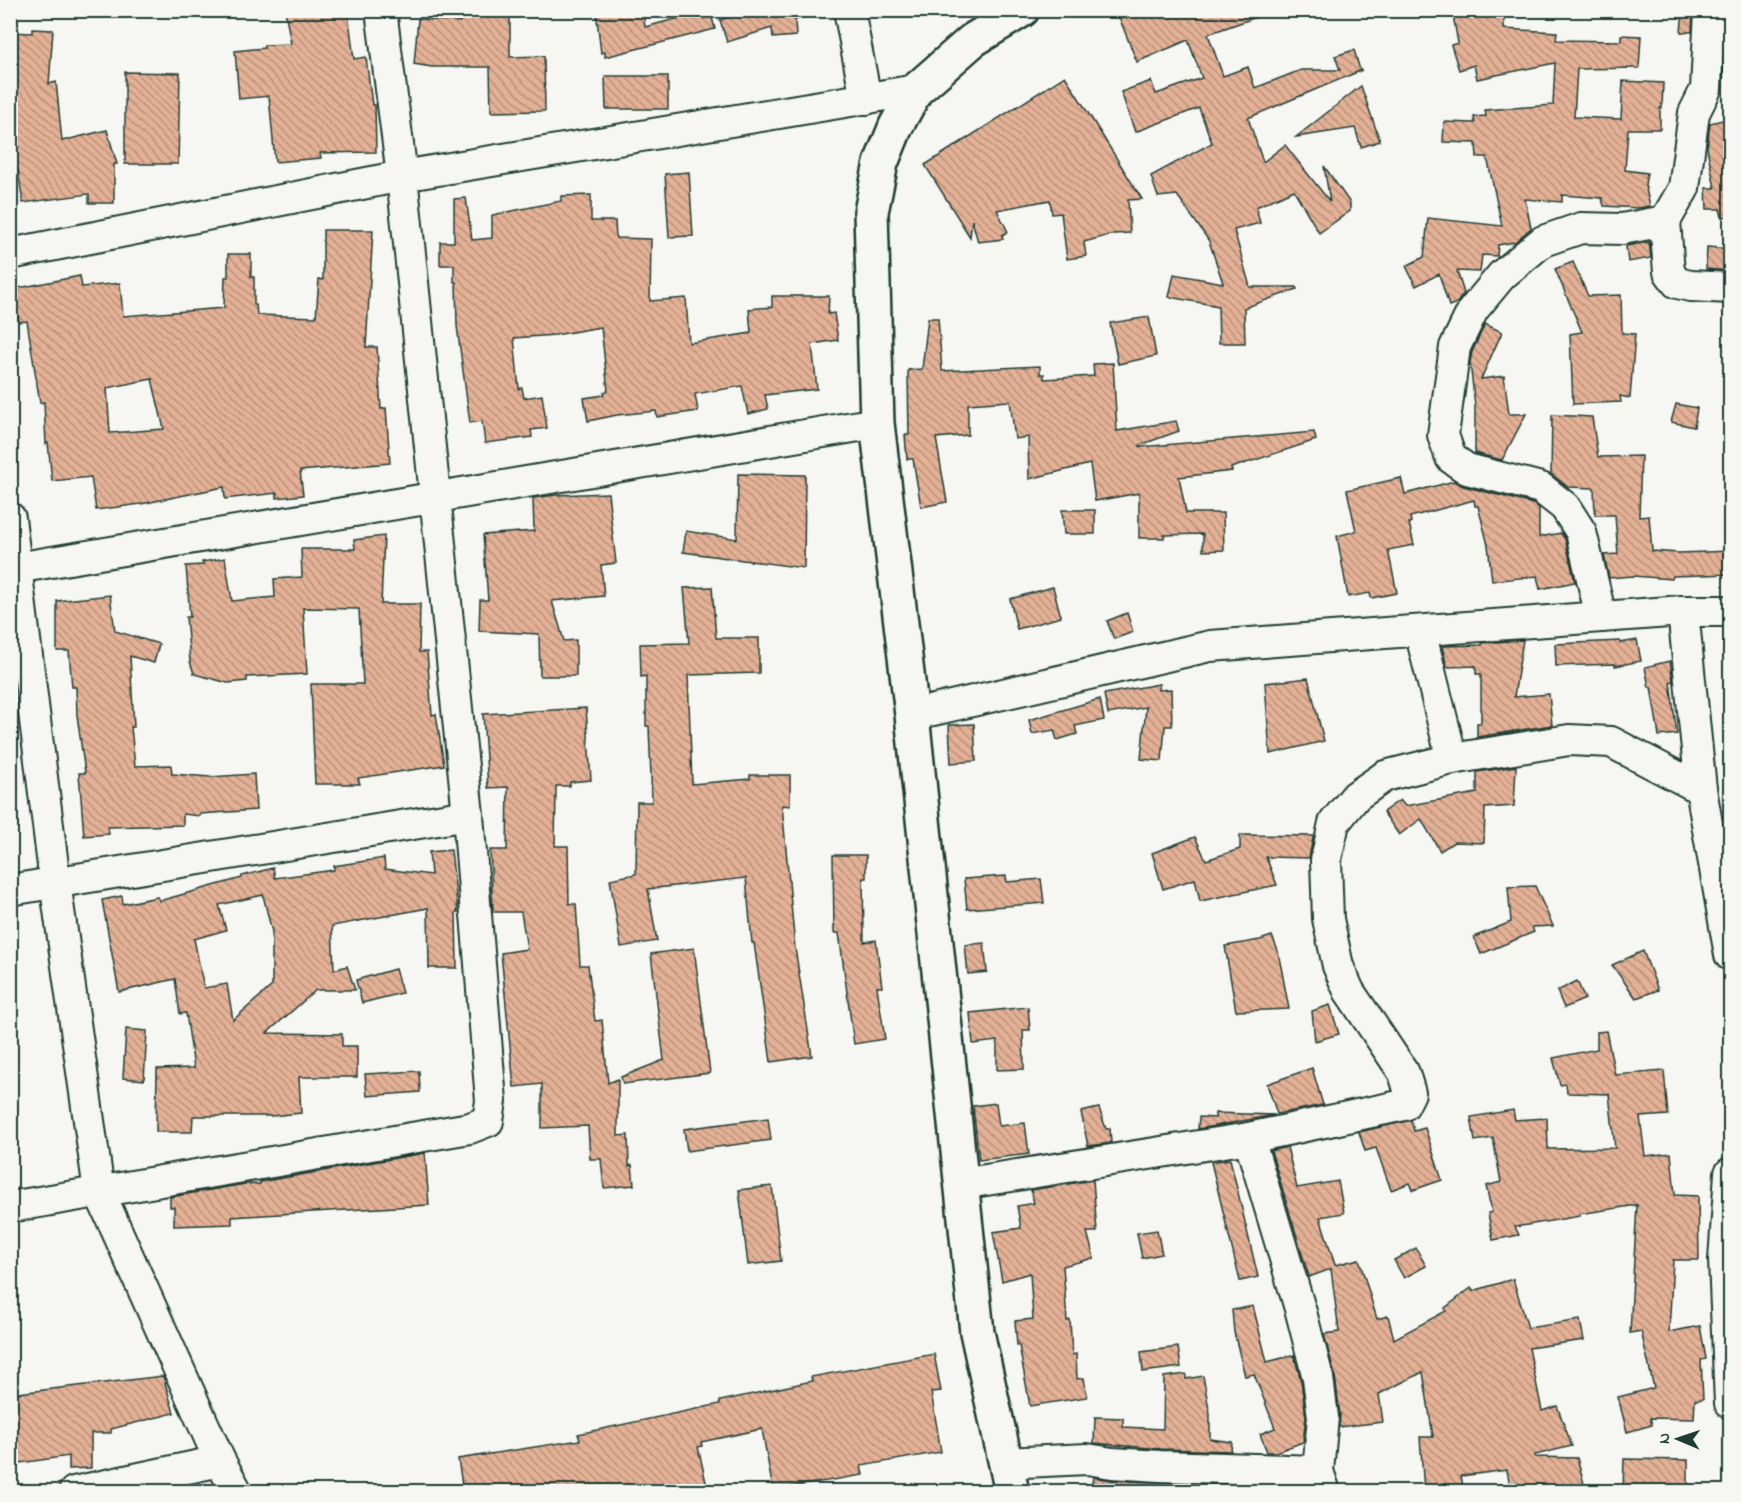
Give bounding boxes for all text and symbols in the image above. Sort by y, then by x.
north arrow [1648,1409,1708,1469]
text: N [1653,1433,1677,1444]

